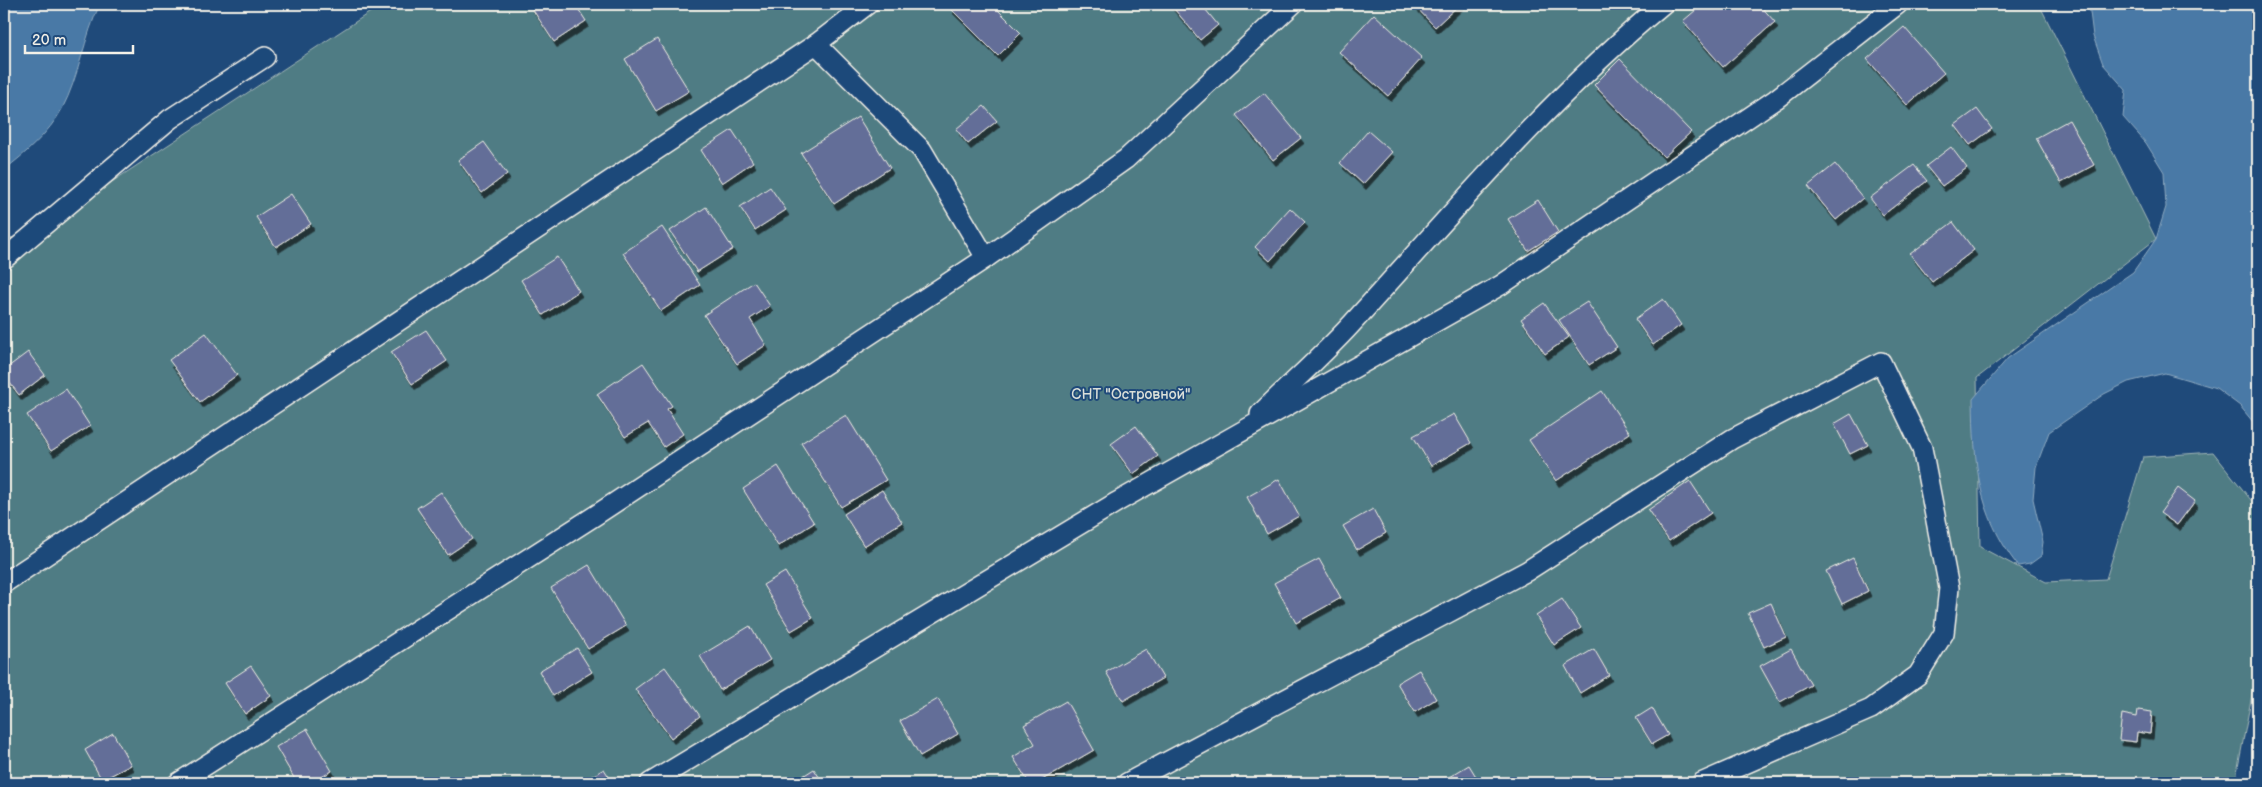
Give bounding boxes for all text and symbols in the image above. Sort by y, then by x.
scale bar [25,22,132,54]
text: 20 m [32,31,66,50]
park label: СНТ "Островной" [1071,385,1191,404]

